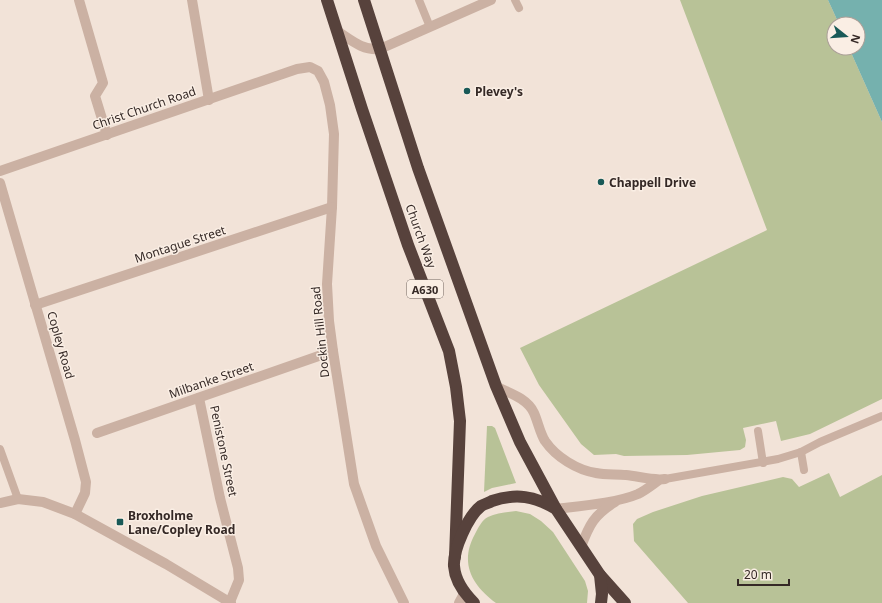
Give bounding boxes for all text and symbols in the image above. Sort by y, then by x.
north arrow [826,16,866,56]
text: N [848,33,865,46]
street label: Christ Church Road [90,82,198,134]
place label: Plevey's [475,83,523,100]
marker: Plevey's [462,86,472,96]
place label: Chappell Drive [609,174,696,191]
marker: Chappell Drive [596,177,606,187]
street label: Church Way [402,202,441,271]
street label: Montague Street [132,221,228,267]
road number: A630 [407,280,443,298]
street label: Dockin Hill Road [307,285,333,379]
street label: Copley Road [43,309,79,381]
street label: Milbanke Street [166,357,256,402]
street label: Penistone Street [206,404,242,499]
place label: Broxholme Lane/Copley Road [128,507,235,538]
marker: Broxholme Lane/Copley Road [115,517,125,527]
scale bar [738,561,789,587]
text: 20 m [744,566,772,583]

